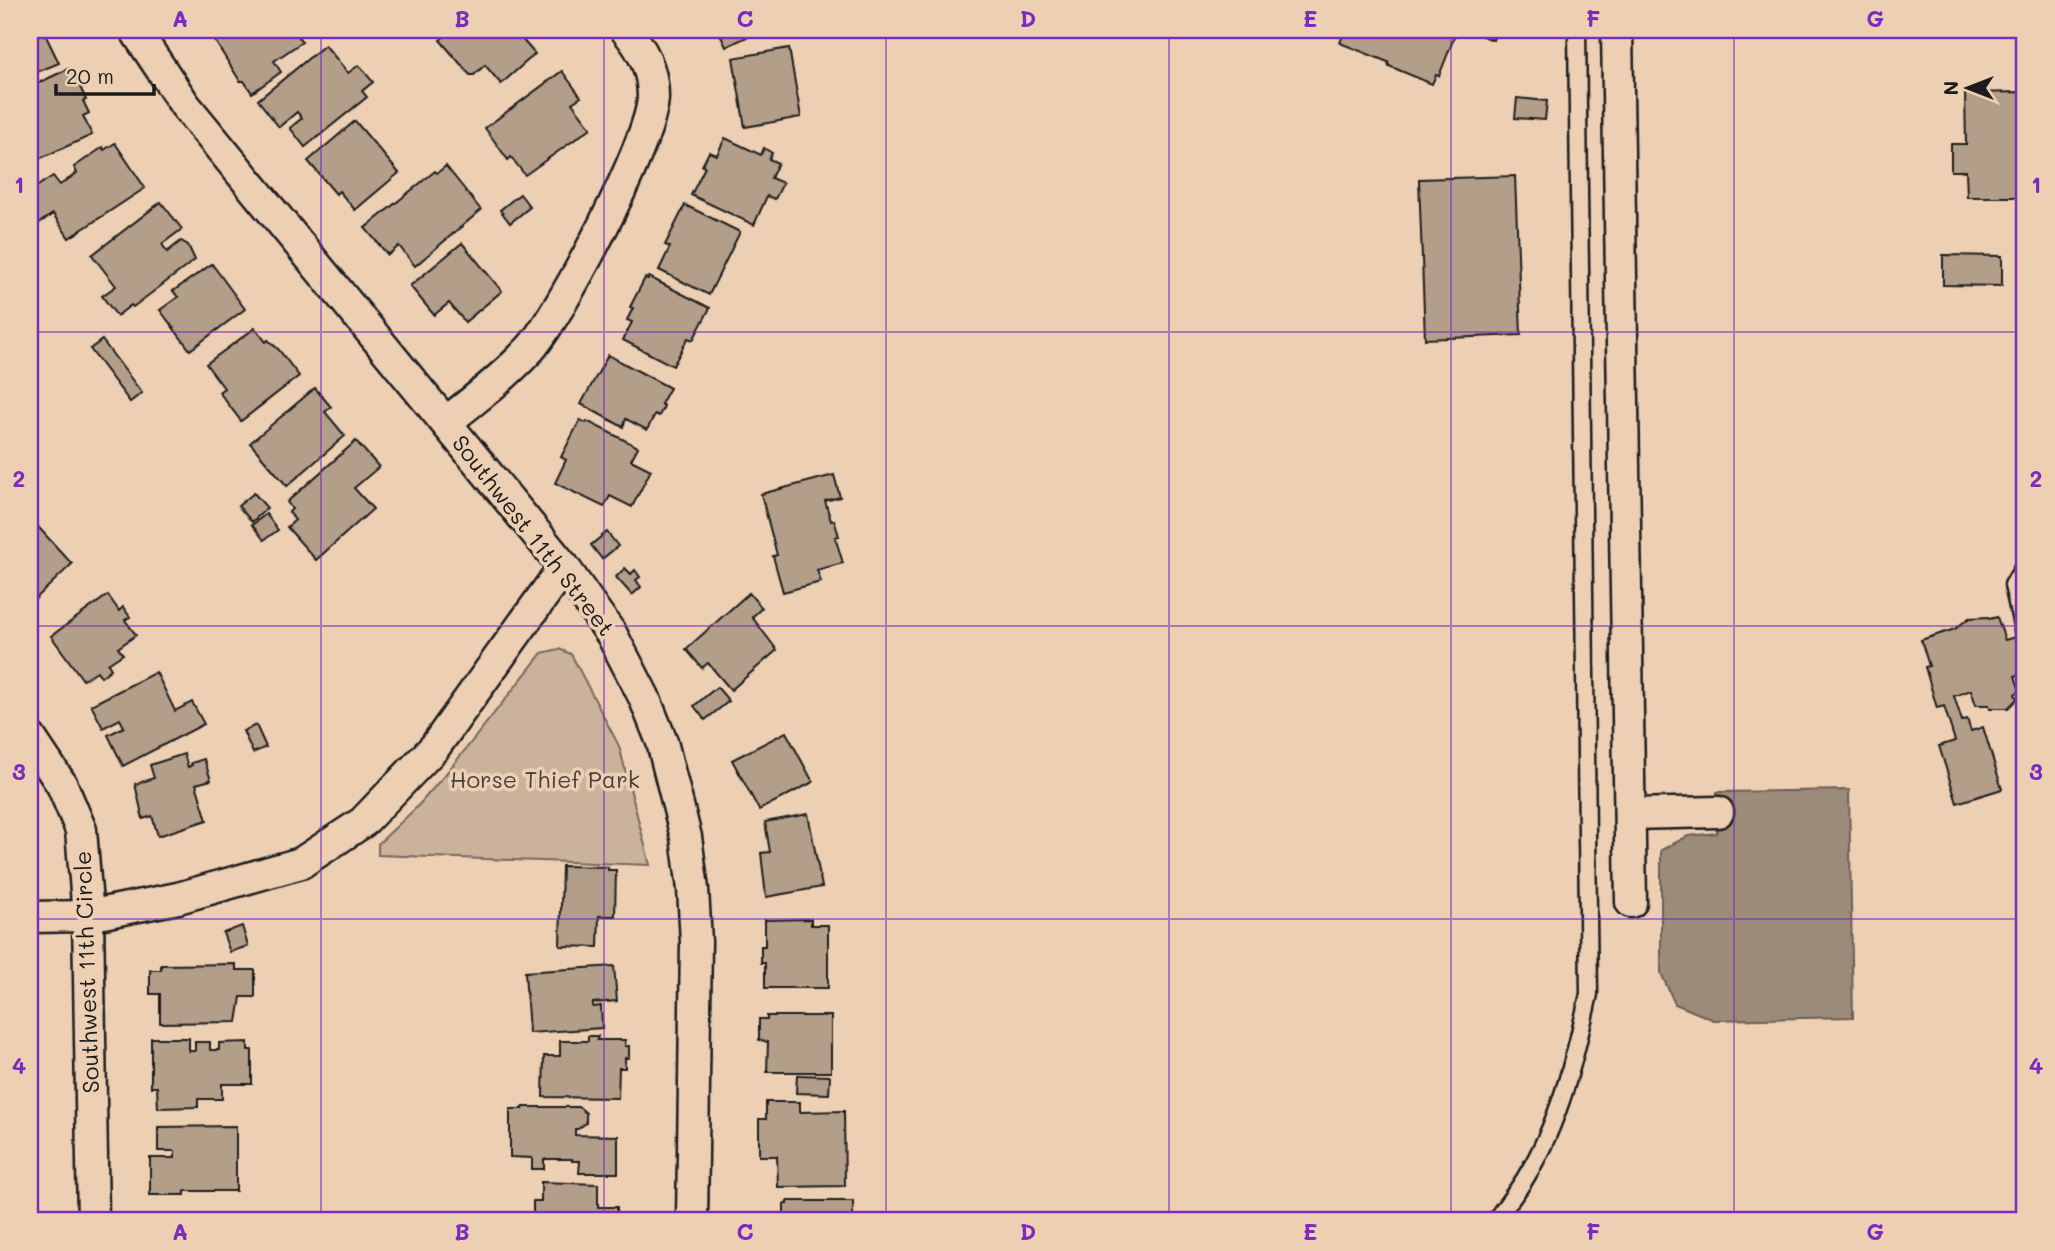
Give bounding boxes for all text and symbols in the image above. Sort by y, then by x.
text: A [172,3,188,33]
text: B [454,3,470,33]
text: C [736,3,754,33]
text: D [1020,3,1036,33]
text: E [1303,3,1317,33]
text: F [1586,3,1600,33]
text: G [1866,3,1884,33]
scale bar [56,52,154,96]
north arrow [1932,52,2002,122]
text: 20 m [66,62,114,89]
text: N [1938,81,1963,95]
text: 1 [14,169,24,199]
text: 1 [2031,169,2041,199]
street label: Southwest 11th Street [446,428,622,642]
text: 2 [13,463,25,493]
text: 2 [2030,463,2042,493]
text: 3 [12,756,26,786]
text: 3 [2029,756,2043,786]
park label: Horse Thief Park [450,764,640,794]
street label: Southwest 11th Circle [67,850,105,1094]
text: 4 [12,1050,26,1080]
text: 4 [2029,1050,2043,1080]
text: A [172,1216,188,1246]
text: B [454,1216,470,1246]
text: C [736,1216,754,1246]
text: D [1020,1216,1036,1246]
text: E [1303,1216,1317,1246]
text: F [1586,1216,1600,1246]
text: G [1866,1216,1884,1246]

